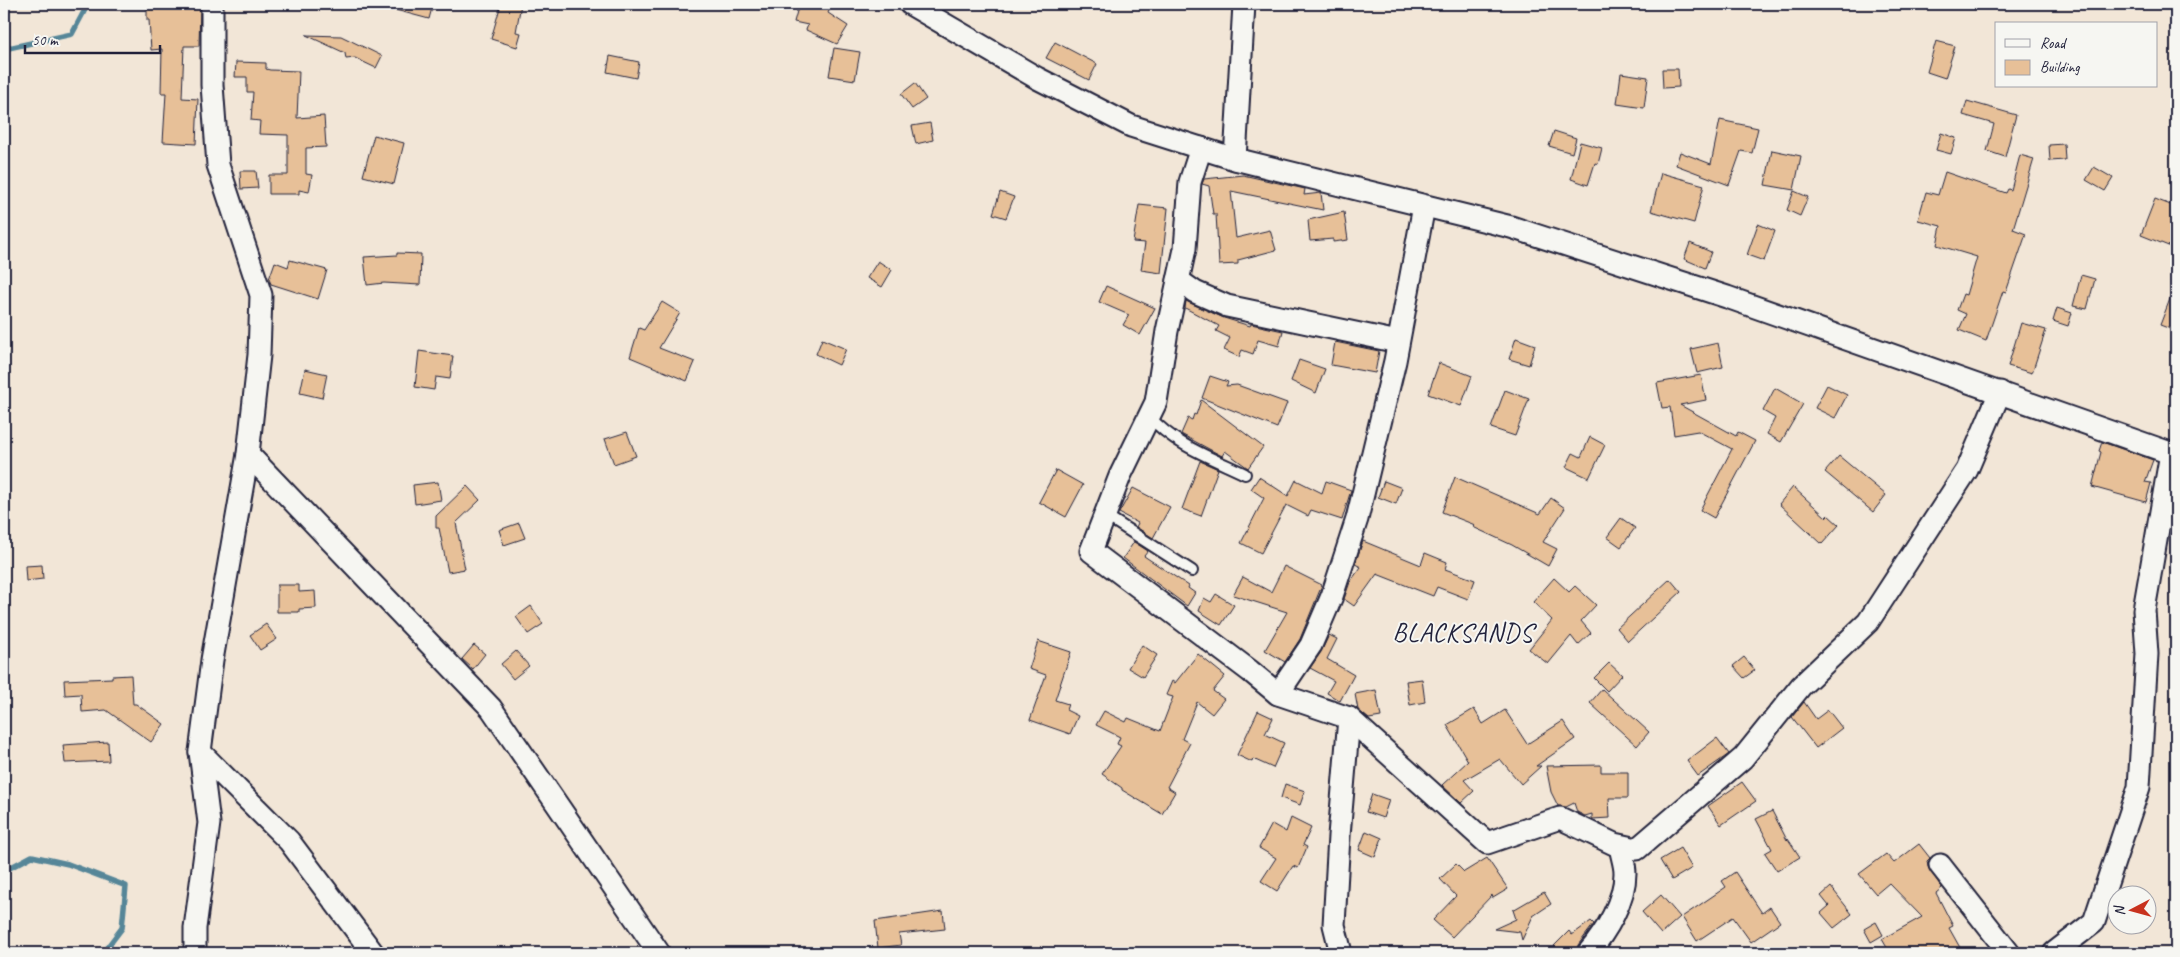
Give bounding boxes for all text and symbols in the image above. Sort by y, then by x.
scale bar [25,22,160,54]
legend [1995,22,2158,88]
text: 50 m [32,31,59,50]
text: Road [2040,34,2067,53]
text: Building [2040,58,2080,77]
district label: BLACKSANDS [1392,616,1538,649]
north arrow [2108,884,2158,934]
text: N [2110,904,2128,917]

